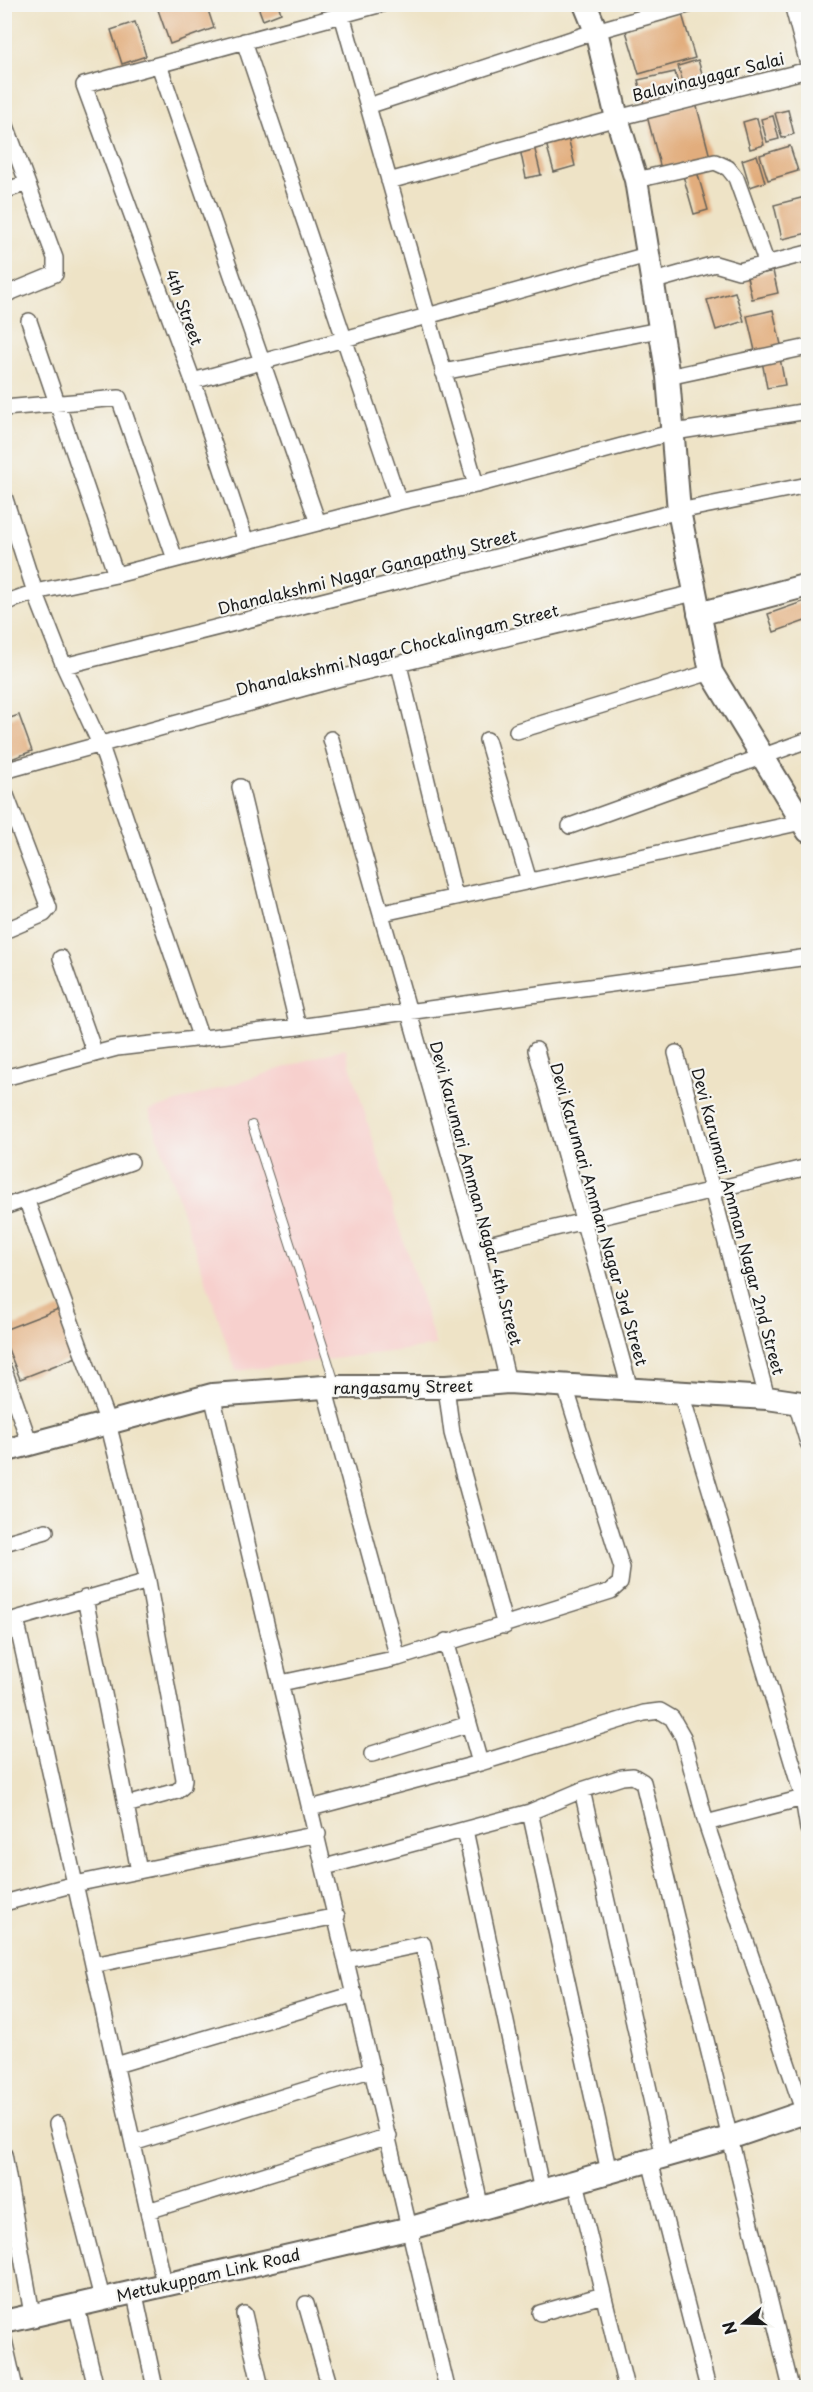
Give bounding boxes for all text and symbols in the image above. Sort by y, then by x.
street label: Balavinayagar Salai [629,46,787,106]
street label: 4th Street [160,266,210,349]
street label: Dhanalakshmi Nagar Ganapathy Street [215,522,519,620]
street label: Dhanalakshmi Nagar Chockalingam Street [233,597,561,701]
street label: Devi Karumari Amman Nagar 4th Street [425,1038,529,1348]
street label: Devi Karumari Amman Nagar 3rd Street [545,1059,655,1369]
street label: Devi Karumari Amman Nagar 2nd Street [686,1065,792,1378]
street label: rangasamy Street [333,1373,474,1399]
street label: Mettukuppam Link Road [114,2241,302,2307]
north arrow [714,2293,774,2353]
text: N [715,2318,742,2338]

